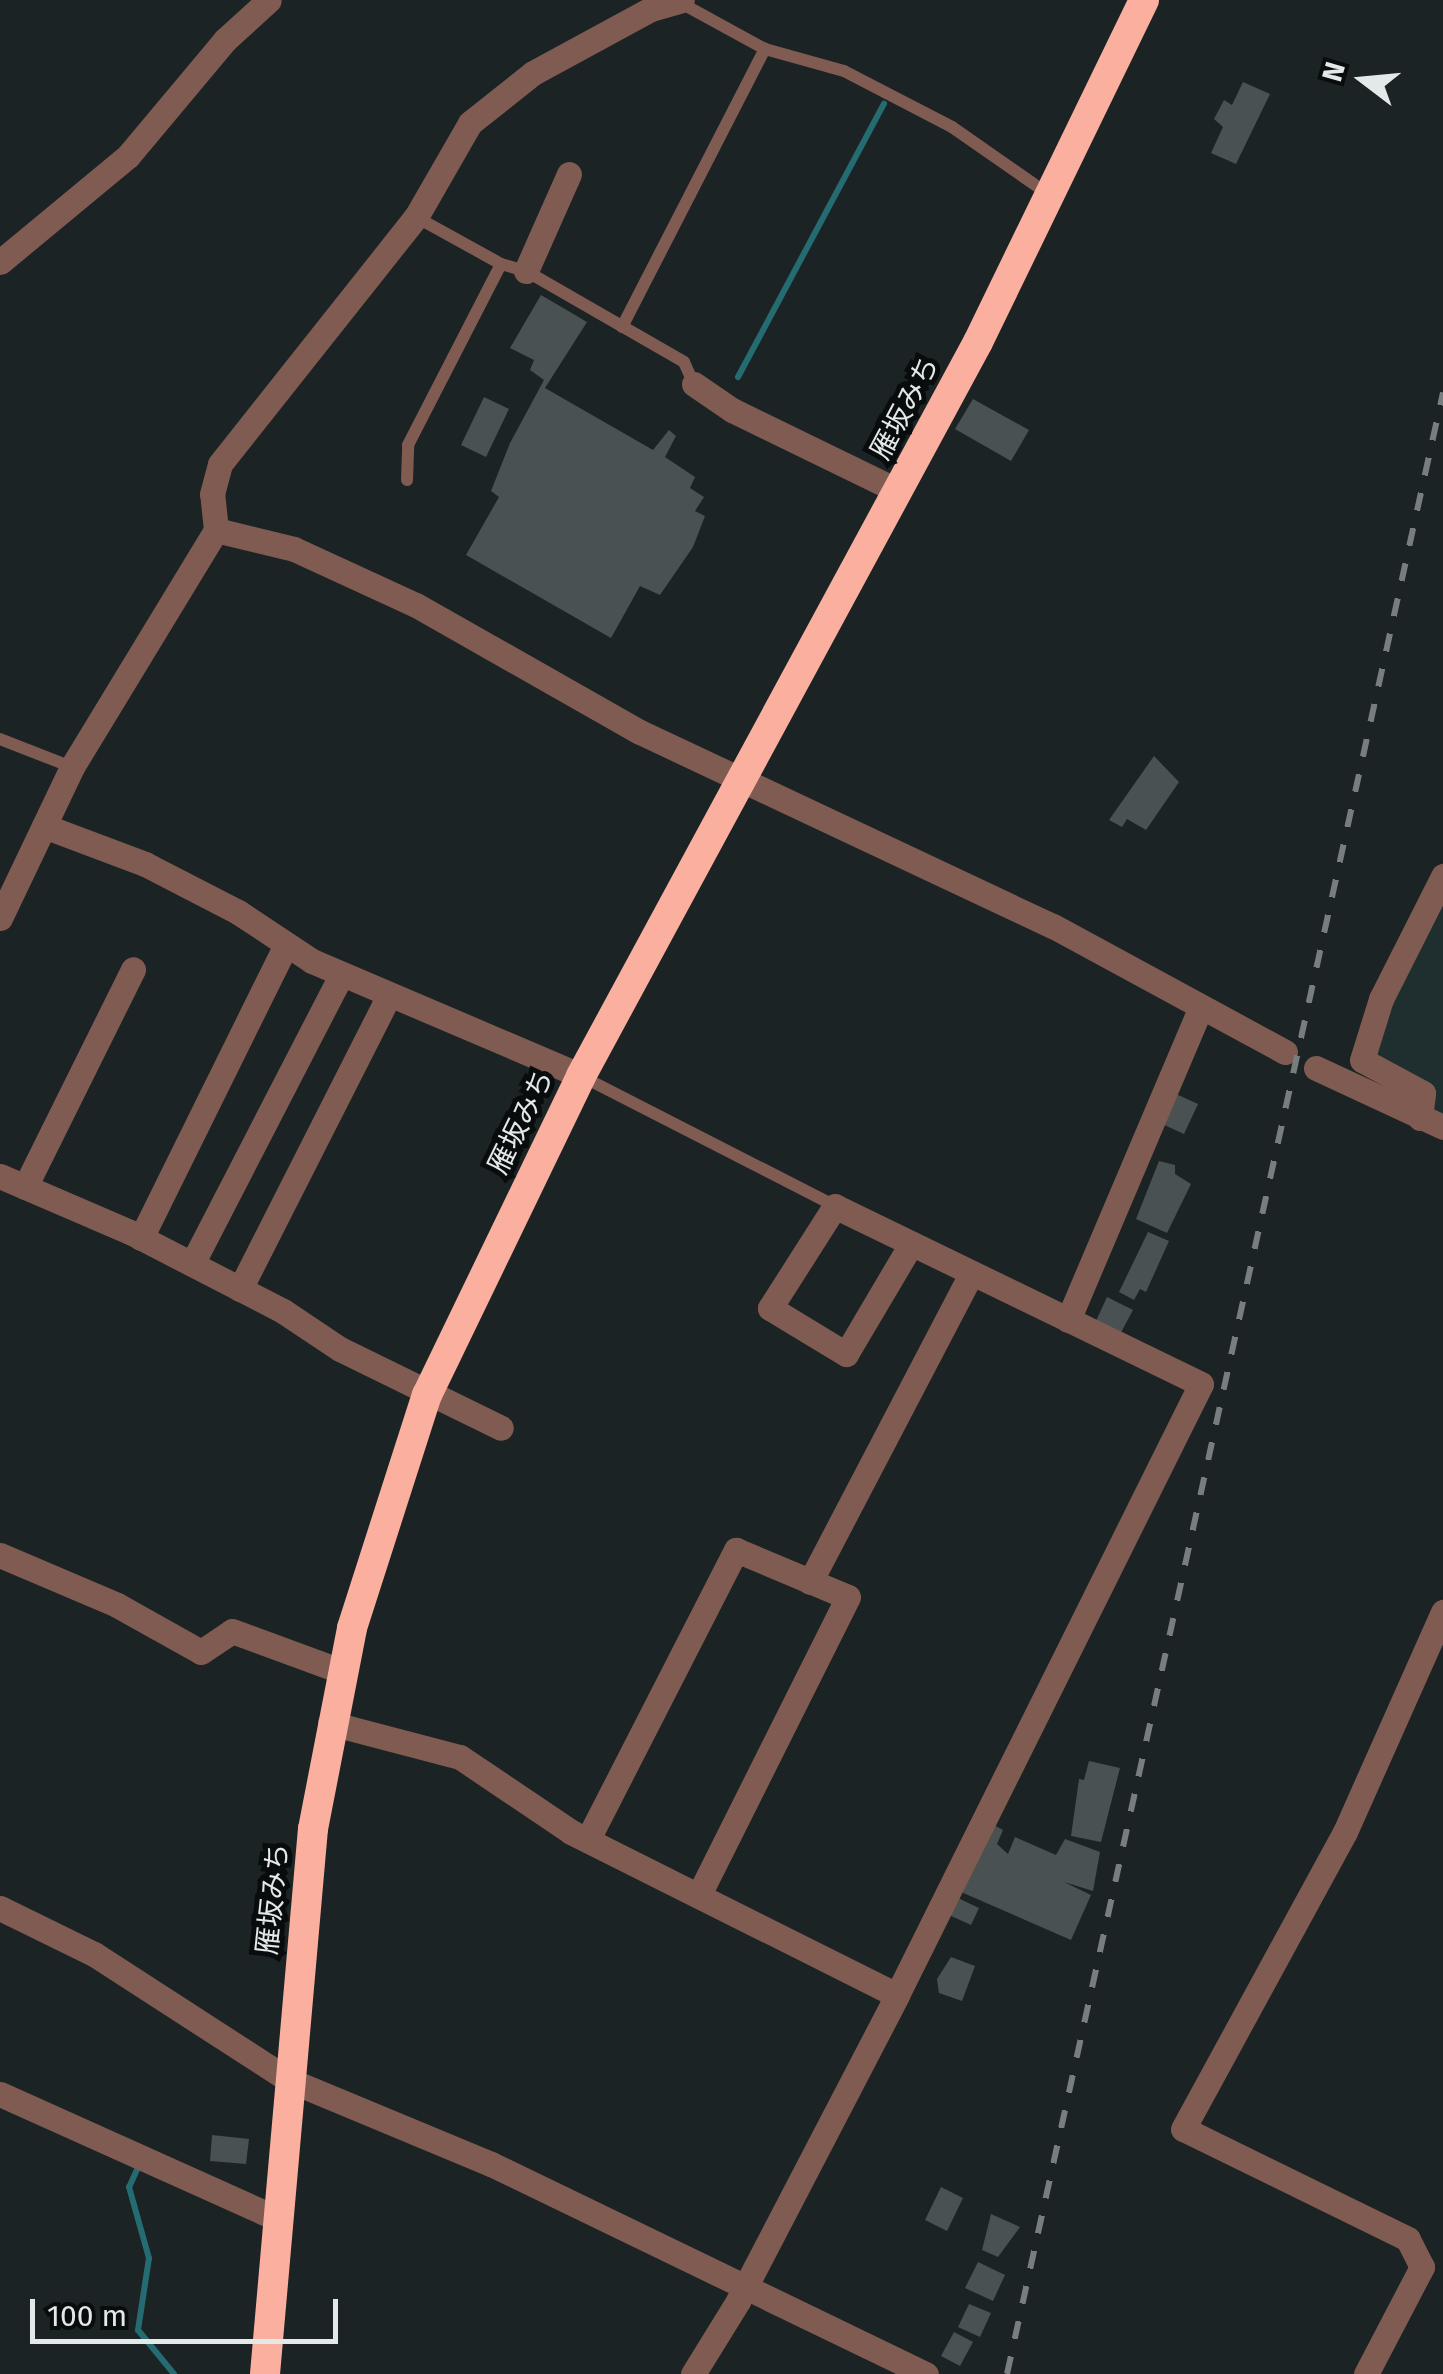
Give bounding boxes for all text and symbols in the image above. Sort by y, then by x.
north arrow [1313,30,1413,130]
text: N [1315,58,1352,85]
street label: 雁坂みち [864,351,946,465]
street label: 雁坂みち [481,1064,561,1180]
street label: 雁坂みち [250,1842,296,1956]
scale bar [35,2279,342,2341]
text: 100 m [47,2298,127,2334]

